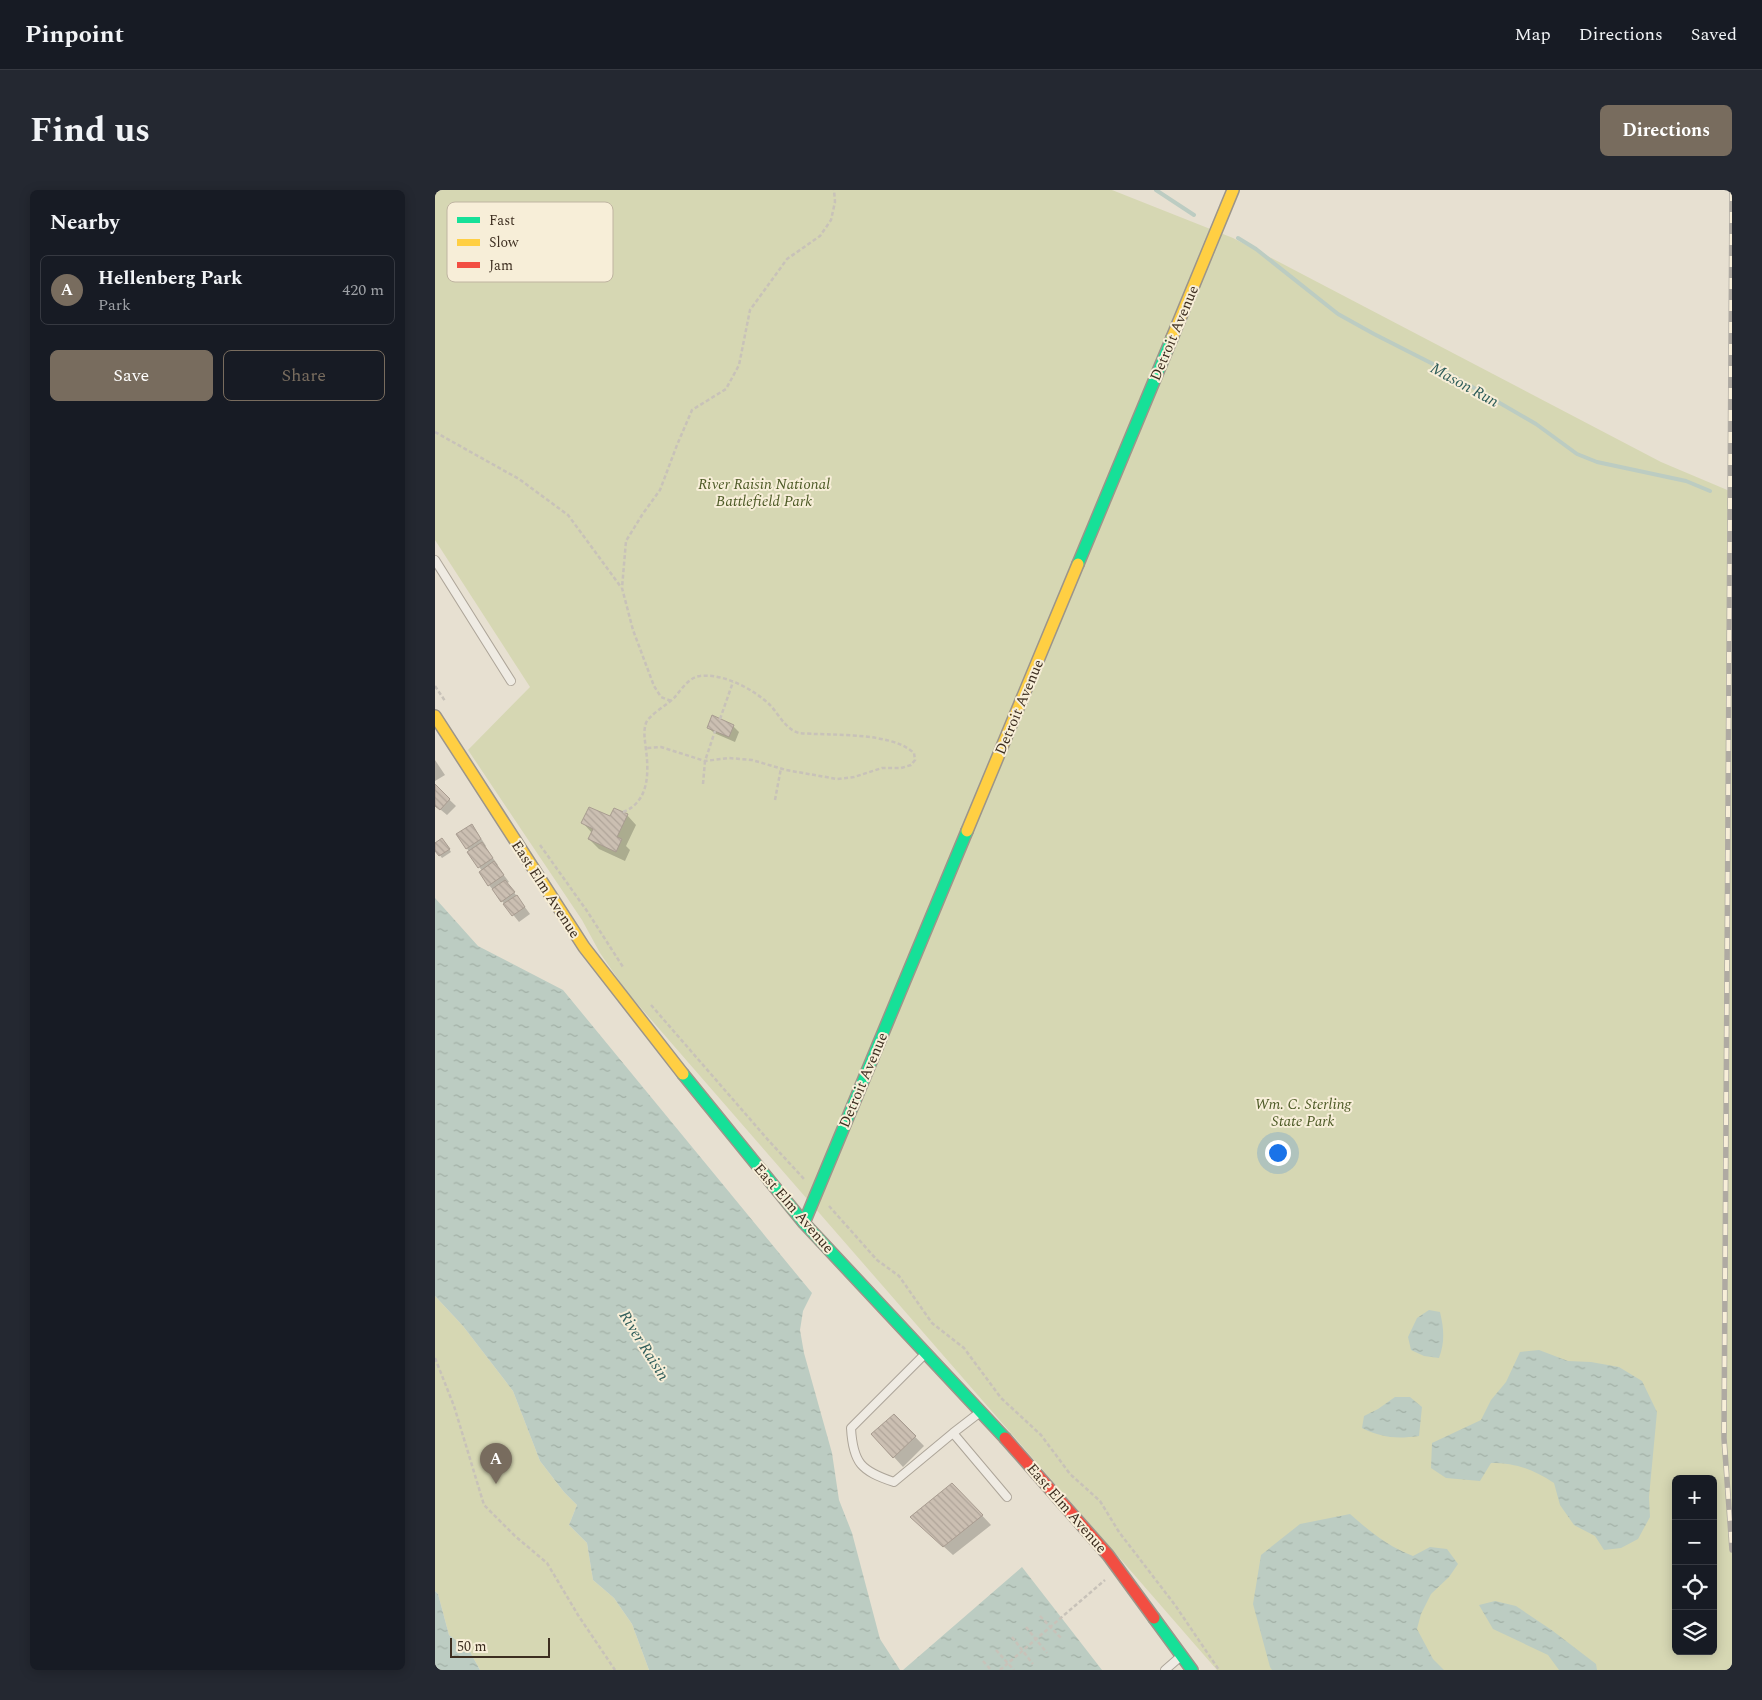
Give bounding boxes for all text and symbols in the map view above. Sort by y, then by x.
text: Pinpoint [25,17,124,53]
text: Map [1515,21,1551,48]
text: Directions [1579,21,1663,48]
text: Saved [1691,21,1737,48]
text: Find us [30,104,150,157]
button: Directions [1600,105,1732,156]
legend [447,202,613,282]
text: Nearby [50,207,120,239]
text: Fast [489,210,515,231]
text: Slow [489,232,519,253]
text: Jam [489,255,513,276]
text: Hellenberg Park [98,264,243,293]
text: A [61,278,73,302]
text: 420 m [342,278,384,302]
street label: Detroit Avenue [1144,282,1205,384]
text: Park [98,293,131,317]
button: Save [50,350,213,401]
button: Share [223,350,385,401]
water label: Mason Run [1426,356,1504,414]
park label: River Raisin National Battlefield Park [698,473,830,513]
street label: Detroit Avenue [989,656,1050,758]
street label: East Elm Avenue [505,836,586,943]
street label: Detroit Avenue [833,1029,894,1131]
park label: Wm. C. Sterling State Park [1255,1093,1353,1133]
your location [1265,1140,1291,1166]
street label: East Elm Avenue [748,1158,839,1258]
water label: River Raisin [613,1306,676,1386]
pin: A [480,1443,512,1484]
street label: East Elm Avenue [1021,1458,1112,1558]
map controls [1672,1475,1717,1655]
button: + [1672,1475,1717,1520]
button: − [1672,1520,1717,1565]
button: locate [1672,1565,1717,1610]
button: layers [1672,1610,1717,1655]
scale bar [450,1635,550,1658]
text: 50 m [457,1636,487,1657]

